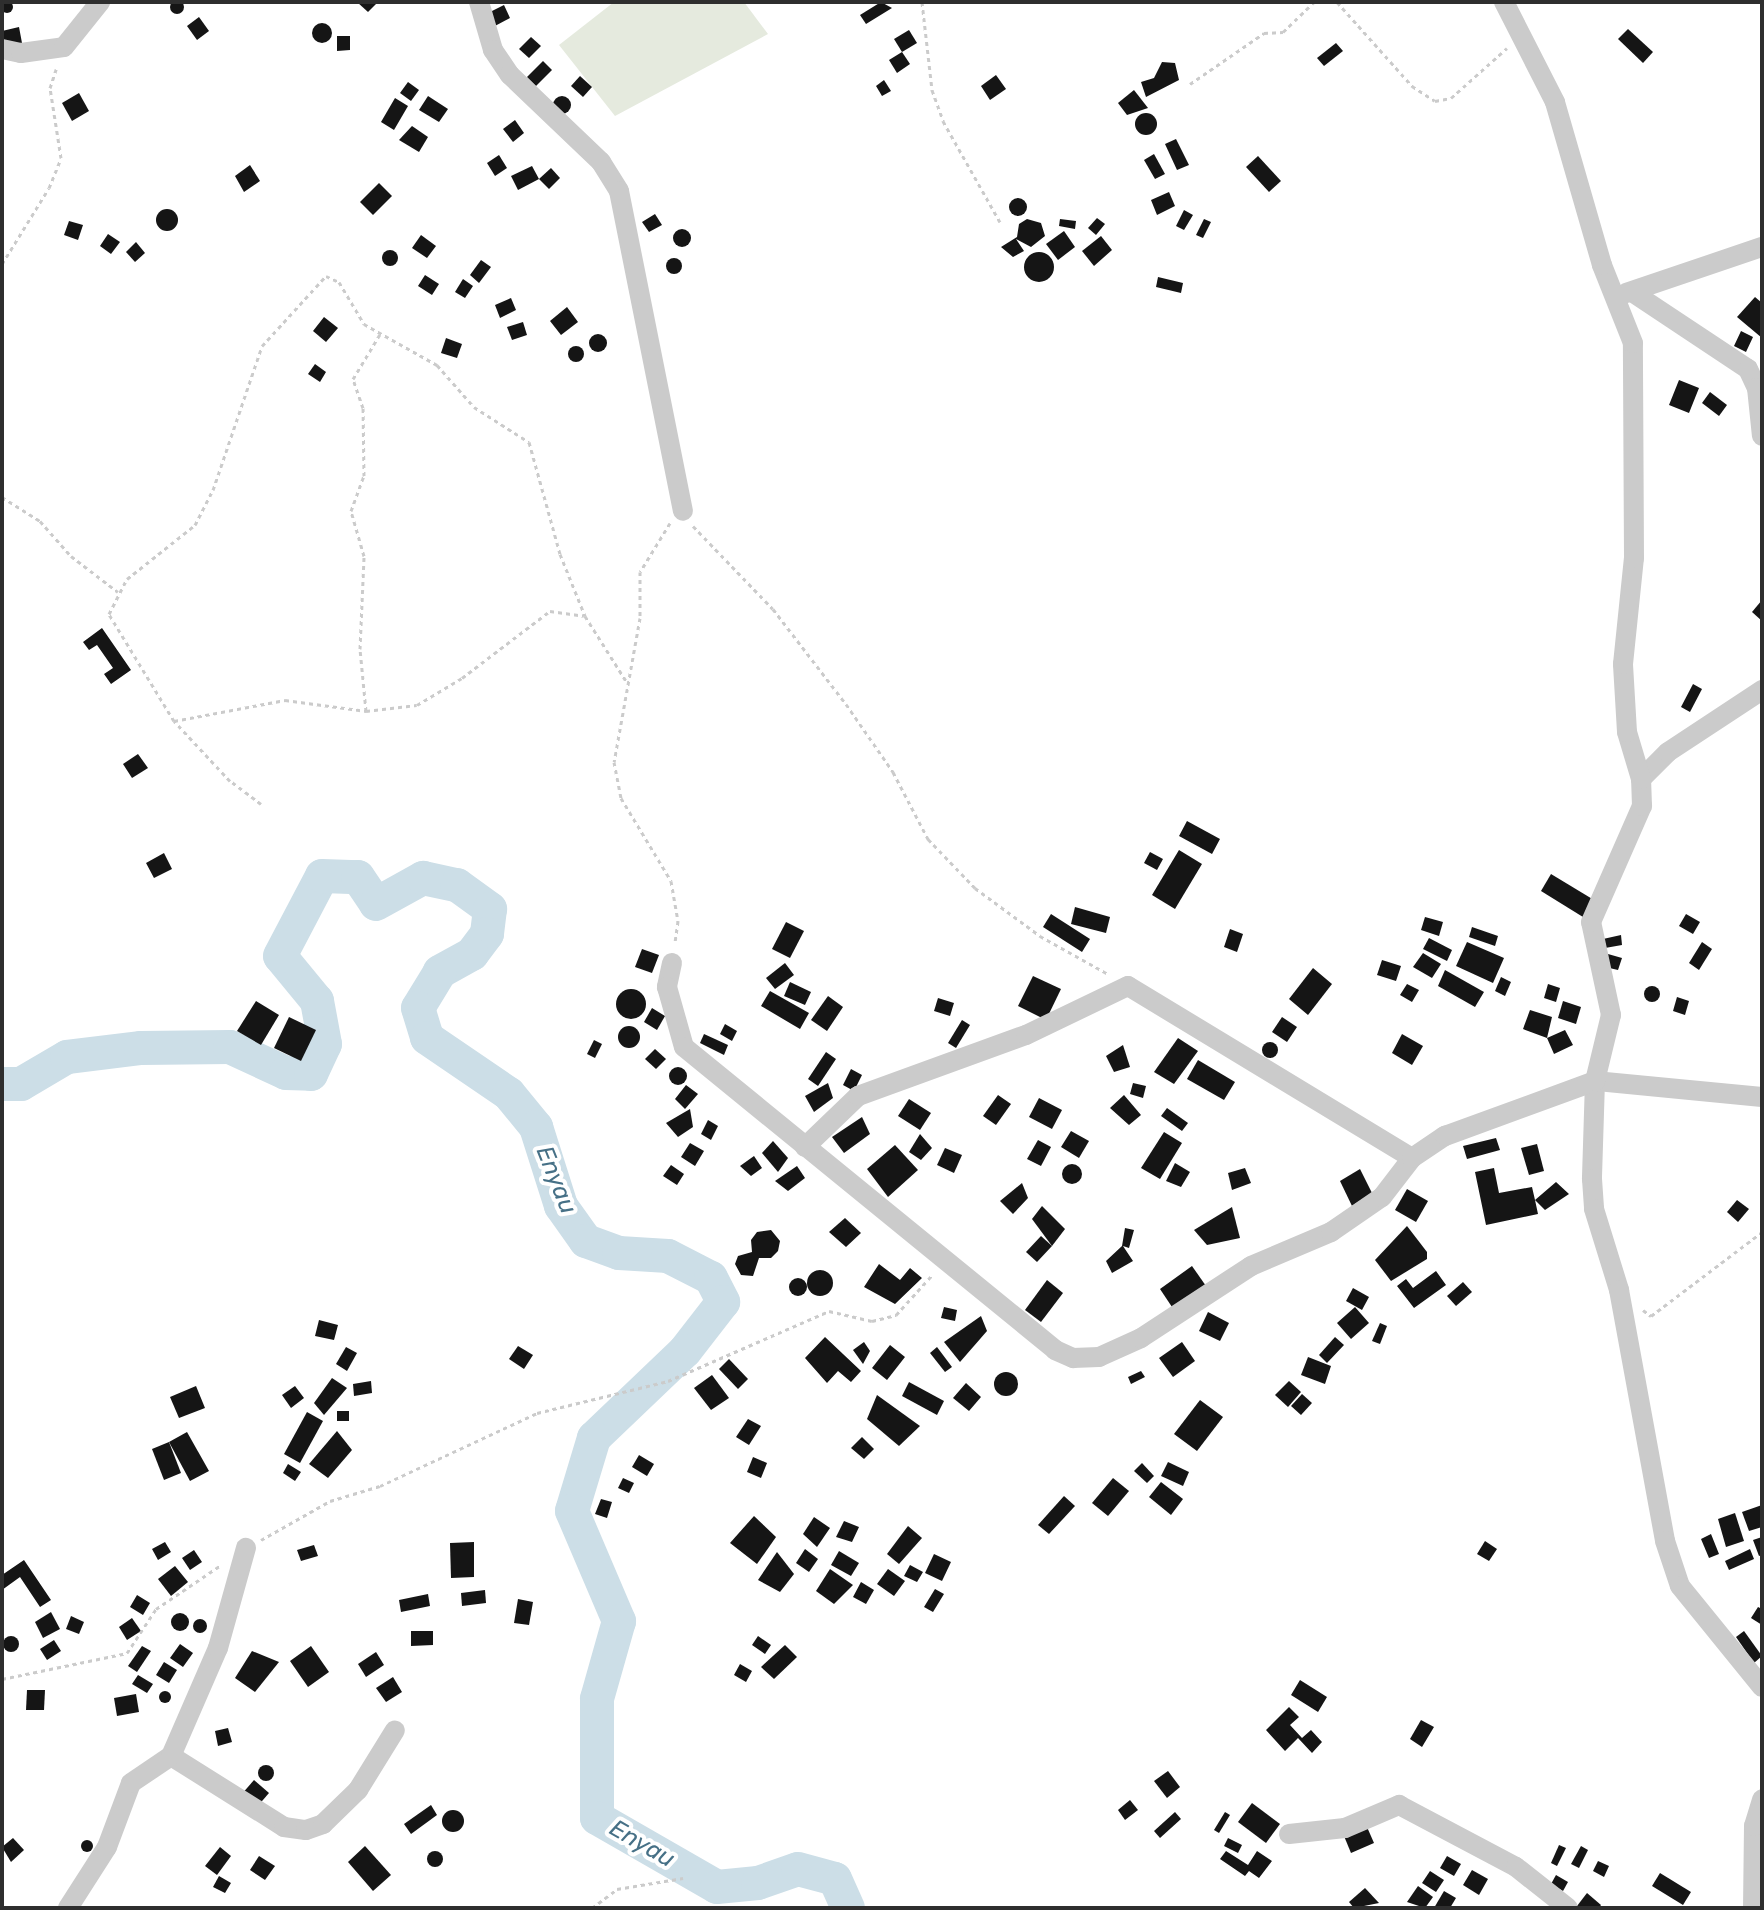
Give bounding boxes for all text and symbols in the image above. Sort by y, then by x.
water label: Enyau [529,1142,583,1218]
water label: Enyau [604,1814,680,1874]

